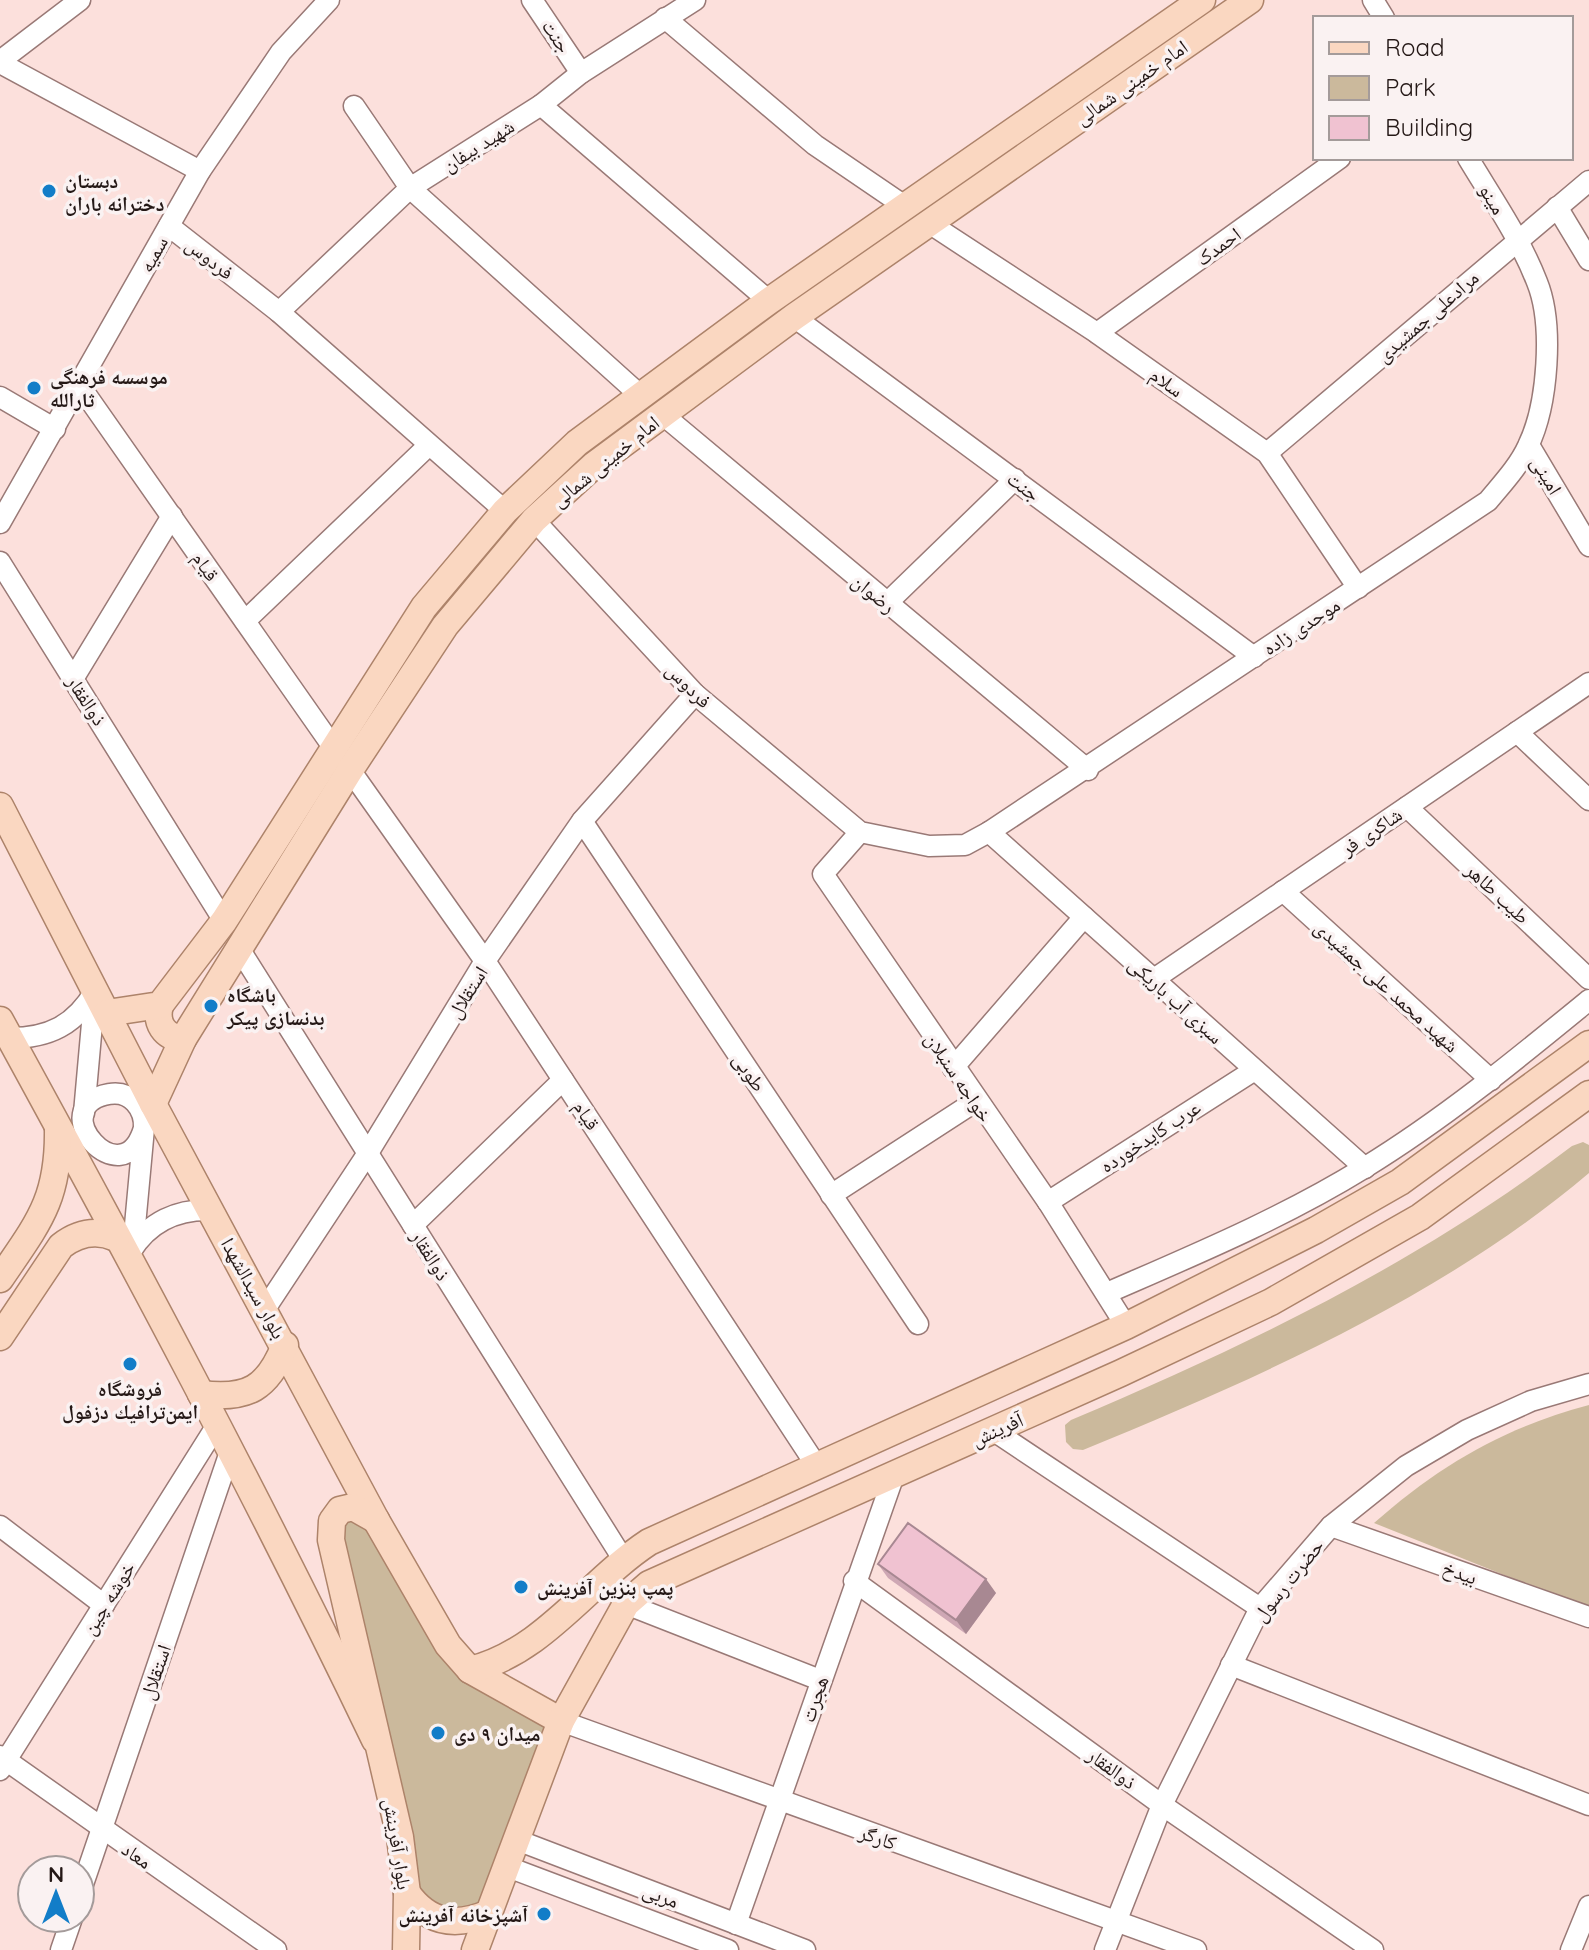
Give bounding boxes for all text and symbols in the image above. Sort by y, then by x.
street label: جنت [537,15,577,58]
legend [1313,16,1573,160]
text: Road [1385,32,1445,62]
street label: امام خمینی شمالی [1070,34,1193,132]
text: Park [1385,72,1436,102]
text: Building [1385,112,1473,142]
street label: شهید بیفان [437,113,519,177]
place label: دبستان دخترانه باران [65,168,164,216]
street label: مینو [1474,179,1512,219]
marker: دبستان دخترانه باران [40,182,58,200]
street label: احمدک [1191,221,1245,271]
street label: سمیه [133,231,173,277]
street label: فردوس [181,231,239,285]
street label: مرادعلی جمشیدی [1371,265,1483,367]
street label: سلام [1144,362,1189,404]
place label: موسسه فرهنگی ثارالله [50,364,168,412]
marker: موسسه فرهنگی ثارالله [25,379,43,397]
street label: امام خمینی شمالی [546,410,665,514]
street label: امینی [1526,451,1568,499]
street label: جنت [1003,466,1046,507]
street label: قیام [185,546,225,587]
street label: رضوان [847,568,901,618]
street label: موحدی زاده [1258,592,1344,660]
street label: فردوس [661,657,717,713]
street label: ذوالفقار [61,669,112,730]
street label: شاکری فر [1335,801,1407,861]
street label: طیب طاهر [1460,856,1535,929]
street label: شهید محمد علی جمشیدی [1310,914,1464,1058]
street label: سبزی آب باریکی [1124,951,1228,1049]
street label: استقلال [441,961,493,1023]
place label: باشگاه بدنسازی پیکر [226,982,325,1030]
marker: باشگاه بدنسازی پیکر [202,997,220,1015]
street label: خواجه سنبلان [920,1027,998,1127]
street label: طوبی [728,1048,772,1096]
street label: عرب کایدخورده [1095,1094,1205,1178]
street label: قیام [567,1095,606,1136]
street label: ذوالفقار [405,1224,456,1285]
street label: بلوار سیدالشهدا [216,1233,292,1343]
marker: فروشگاه ايمن‌ترافيك دزفول [121,1355,139,1373]
place label: فروشگاه ايمن‌ترافيك دزفول [62,1376,198,1425]
street label: آفرینش [967,1406,1028,1451]
street label: حضرت رسول [1247,1533,1329,1626]
street label: بیدخ [1439,1554,1481,1590]
street label: خوشه چین [76,1557,140,1639]
place label: پمپ بنزین آفرینش [537,1575,673,1601]
marker: پمپ بنزین آفرینش [512,1578,530,1596]
street label: استقلال [134,1641,176,1703]
street label: هجرت [795,1673,833,1725]
place label: میدان ۹ دی [454,1721,541,1746]
marker: میدان ۹ دی [429,1724,447,1742]
street label: ذوالفقار [1082,1741,1142,1794]
street label: بلوار آفرینش [378,1797,418,1891]
street label: کارگر [855,1819,900,1855]
street label: معاد [117,1836,157,1874]
north arrow [16,1854,96,1934]
text: N [48,1860,64,1888]
street label: مربی [640,1877,682,1913]
place label: آشپزخانه آفرینش [398,1902,528,1928]
marker: آشپزخانه آفرینش [535,1905,553,1923]

